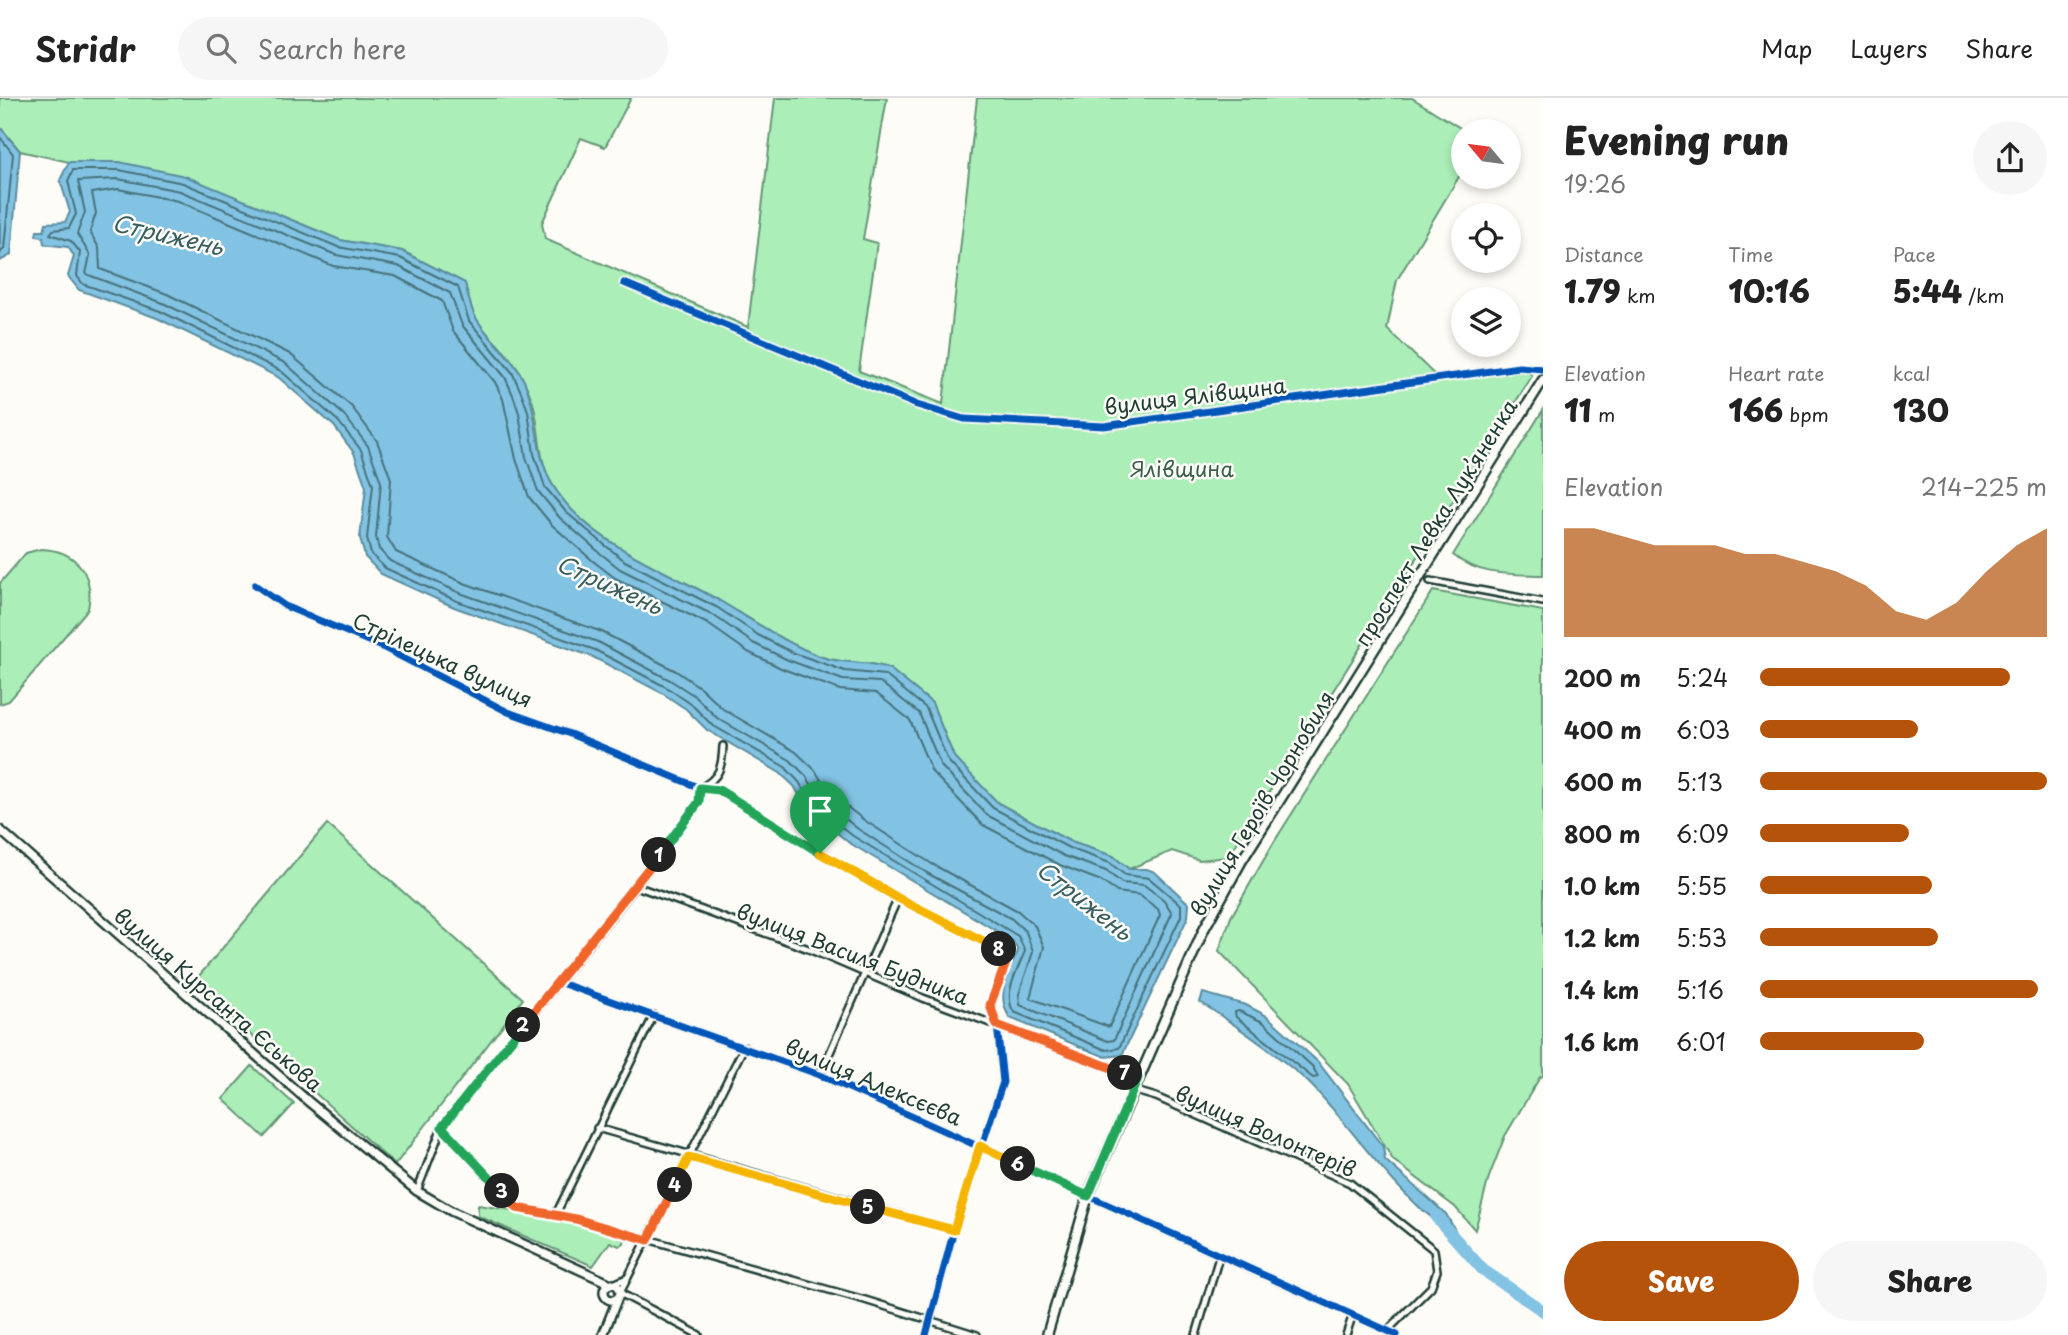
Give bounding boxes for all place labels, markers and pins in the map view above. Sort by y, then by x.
pin [790,781,850,853]
pin: 1 [642,838,676,872]
pin: 8 [982,932,1016,966]
pin: 2 [505,1007,540,1042]
pin: 7 [1108,1056,1142,1090]
pin: 6 [1000,1146,1036,1182]
pin: 4 [658,1168,692,1202]
pin: 3 [484,1174,520,1208]
pin: 5 [850,1190,886,1224]

